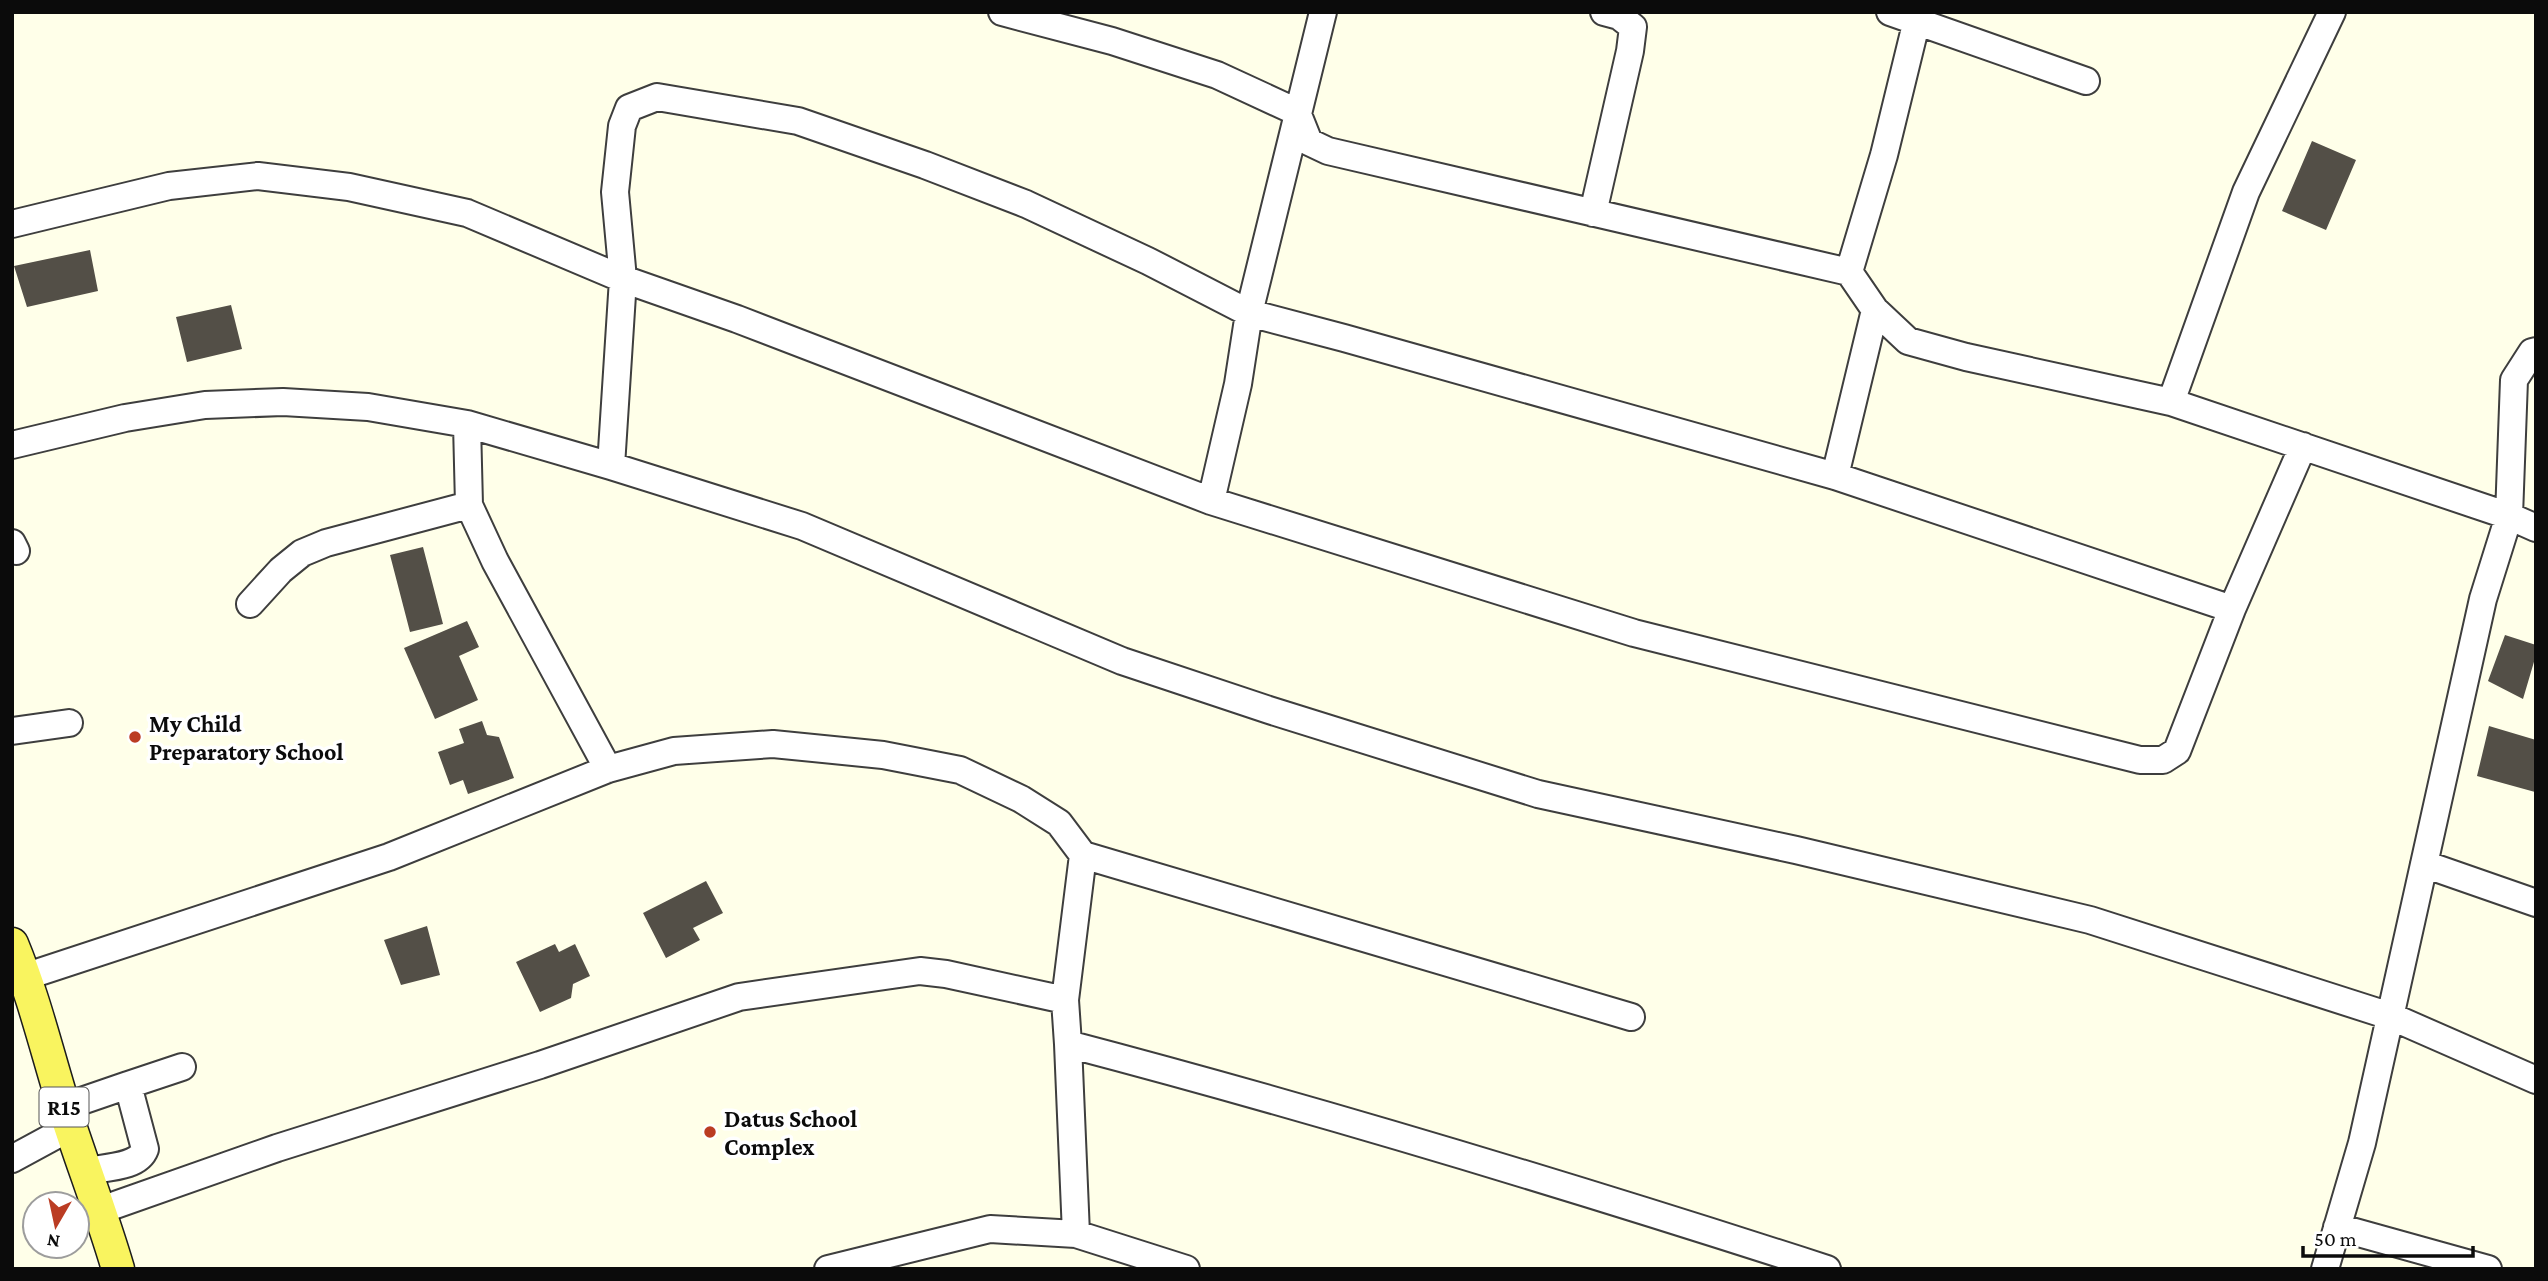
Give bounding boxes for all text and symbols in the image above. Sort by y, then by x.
place label: My Child Preparatory School [149,710,344,765]
marker: My Child Preparatory School [127,729,143,745]
road number: R15 [40,1088,88,1126]
place label: Datus School Complex [724,1105,857,1160]
marker: Datus School Complex [702,1124,718,1140]
north arrow [21,1190,91,1260]
scale bar [2303,1214,2473,1258]
text: 50 m [2314,1227,2357,1251]
text: N [45,1230,61,1253]

